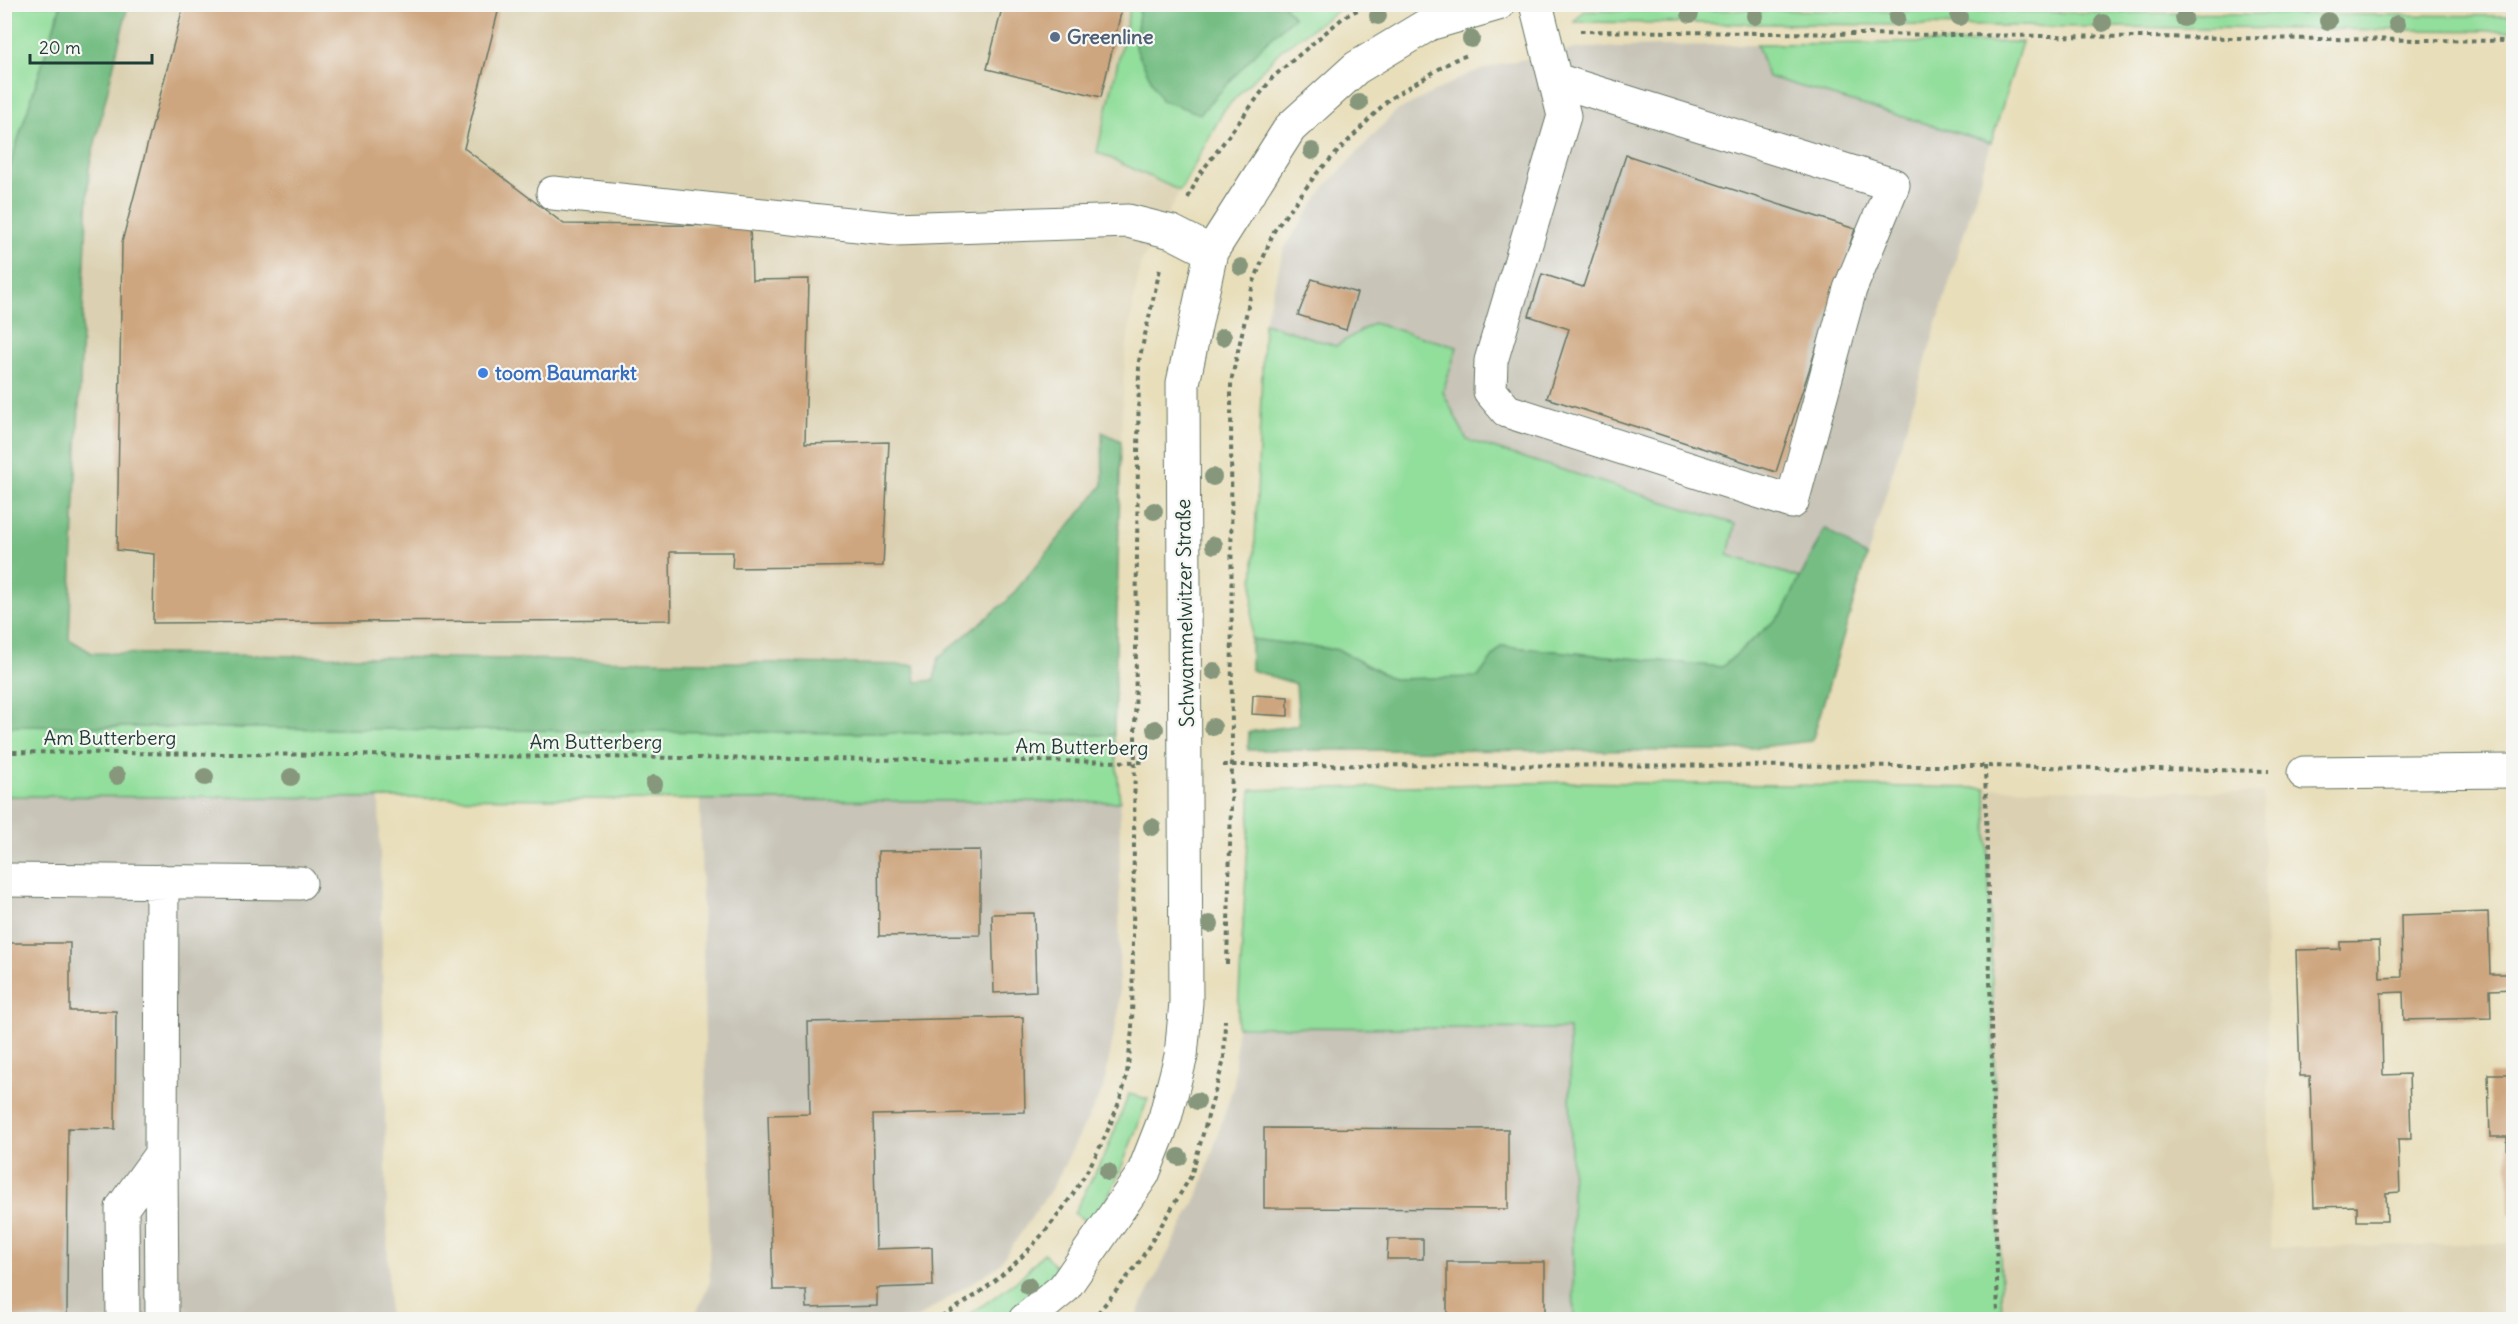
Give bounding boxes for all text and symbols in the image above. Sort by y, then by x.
place label: Greenline [1067,24,1154,49]
scale bar [30,27,152,65]
marker: Greenline [1048,30,1062,44]
text: 20 m [39,36,81,59]
place label: toom Baumarkt [495,360,637,385]
marker: toom Baumarkt [476,366,490,380]
street label: Schwammelwitzer Straße [1170,499,1199,727]
street label: Am Butterberg [43,725,177,750]
street label: Am Butterberg [529,729,663,754]
street label: Am Butterberg [1015,733,1149,760]

